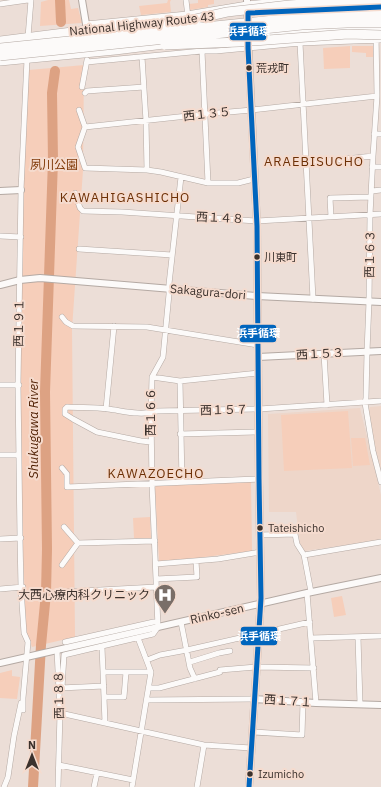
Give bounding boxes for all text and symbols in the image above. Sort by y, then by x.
street label: National Highway Route 43 [69,8,215,39]
line badge: 浜手循環 [229,22,267,41]
text: 浜手循環 [226,24,270,38]
place label: 荒戎町 [256,61,289,75]
marker: 荒戎町 [244,63,254,73]
street label: 西１３５ [182,104,232,123]
district label: ARAEBISUCHO [264,153,364,170]
park label: 夙川公園 [30,157,78,172]
district label: KAWAHIGASHICHO [60,189,190,206]
street label: 西１４８ [196,209,244,226]
street label: 西１６３ [362,230,377,278]
place label: 川東町 [264,250,297,264]
marker: 川東町 [252,252,262,262]
street label: Sakagura-dori [170,281,246,302]
street label: 西１９１ [11,299,26,347]
line badge: 浜手循環 [239,324,277,343]
text: 浜手循環 [236,326,280,340]
street label: 西１５３ [296,345,344,362]
water label: Shukugawa River [25,378,42,479]
street label: 西１６６ [143,388,158,436]
street label: 西１５７ [200,402,248,417]
district label: KAWAZOECHO [108,465,204,482]
place label: Tateishicho [268,521,324,535]
marker: Tateishicho [255,523,265,533]
hospital icon: 大西心療内科クリニック [152,582,178,615]
place label: 大西心療内科クリニック [18,587,150,602]
street label: Rinko-sen [189,600,245,627]
line badge: 浜手循環 [240,626,278,646]
text: 浜手循環 [237,629,281,643]
street label: 西１８８ [51,671,66,719]
street label: 西１７１ [264,691,313,710]
north arrow [12,735,52,775]
text: N [28,738,36,752]
place label: Izumicho [258,767,304,781]
marker: Izumicho [245,769,255,779]

